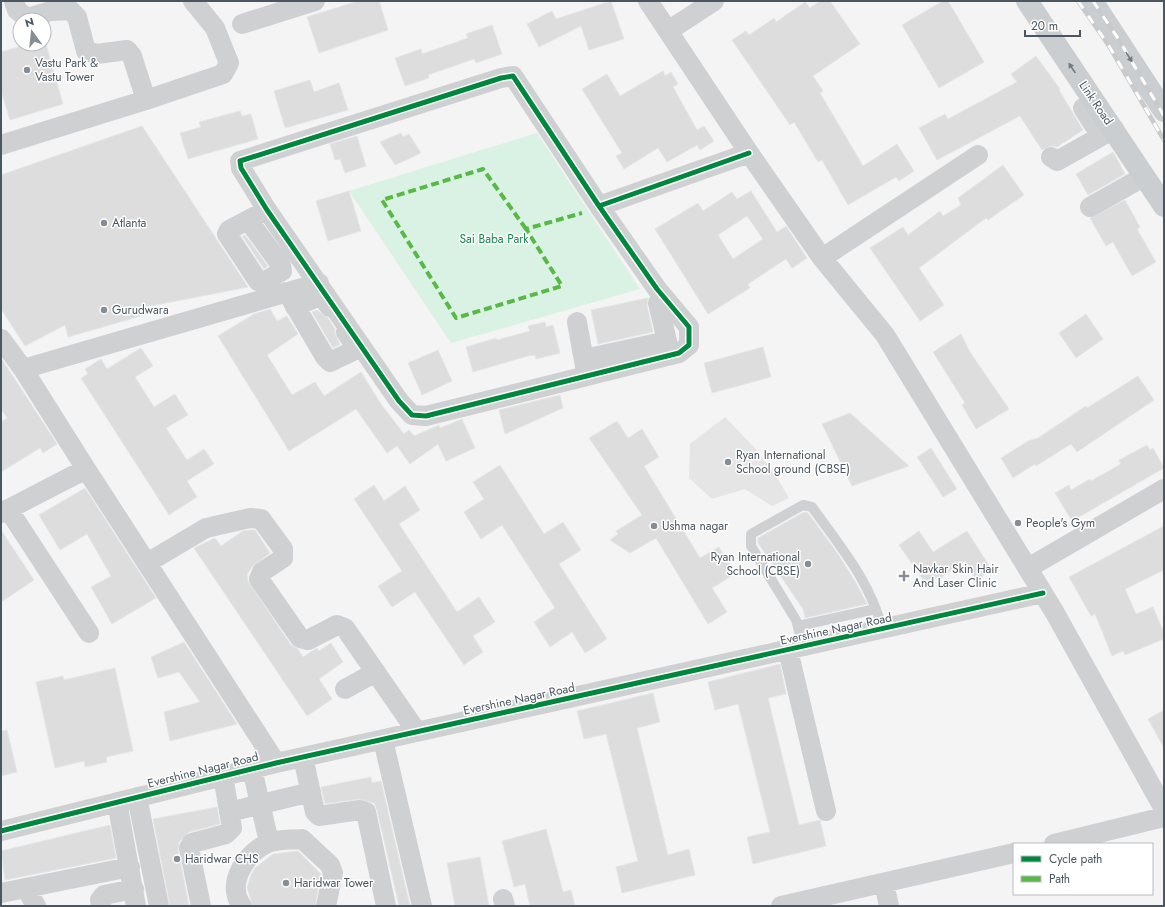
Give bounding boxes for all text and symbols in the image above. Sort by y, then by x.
north arrow [12,12,52,52]
scale bar [1025,12,1080,38]
text: N [23,13,36,31]
text: 20 m [1031,17,1058,35]
one-way arrow [1125,51,1132,63]
place label: Vastu Park & Vastu Tower [35,54,98,86]
one-way arrow [1068,63,1076,74]
marker: Vastu Park & Vastu Tower [22,65,32,75]
street label: Link Road [1075,77,1117,129]
place label: Atlanta [112,214,147,232]
marker: Atlanta [99,218,109,228]
park label: Sai Baba Park [459,230,529,248]
place label: Gurudwara [112,301,169,319]
marker: Gurudwara [99,305,109,315]
place label: Ryan International School ground (CBSE) [736,446,850,478]
marker: Ryan International School ground (CBSE) [723,457,733,467]
place label: People's Gym [1026,514,1095,532]
place label: Ushma nagar [662,517,729,535]
marker: People's Gym [1013,518,1023,528]
marker: Ushma nagar [649,521,659,531]
place label: Ryan International School (CBSE) [710,548,800,580]
marker: Ryan International School (CBSE) [803,559,813,569]
place label: Navkar Skin Hair And Laser Clinic [913,560,999,592]
marker: Navkar Skin Hair And Laser Clinic [898,570,910,582]
street label: Evershine Nagar Road [779,608,893,650]
street label: Evershine Nagar Road [462,678,576,720]
street label: Evershine Nagar Road [146,748,260,792]
legend [1013,843,1153,895]
place label: Haridwar CHS [185,850,259,868]
text: Cycle path [1049,850,1102,868]
marker: Haridwar CHS [172,854,182,864]
text: Path [1049,870,1070,888]
place label: Haridwar Tower [294,874,374,892]
marker: Haridwar Tower [281,878,291,888]

